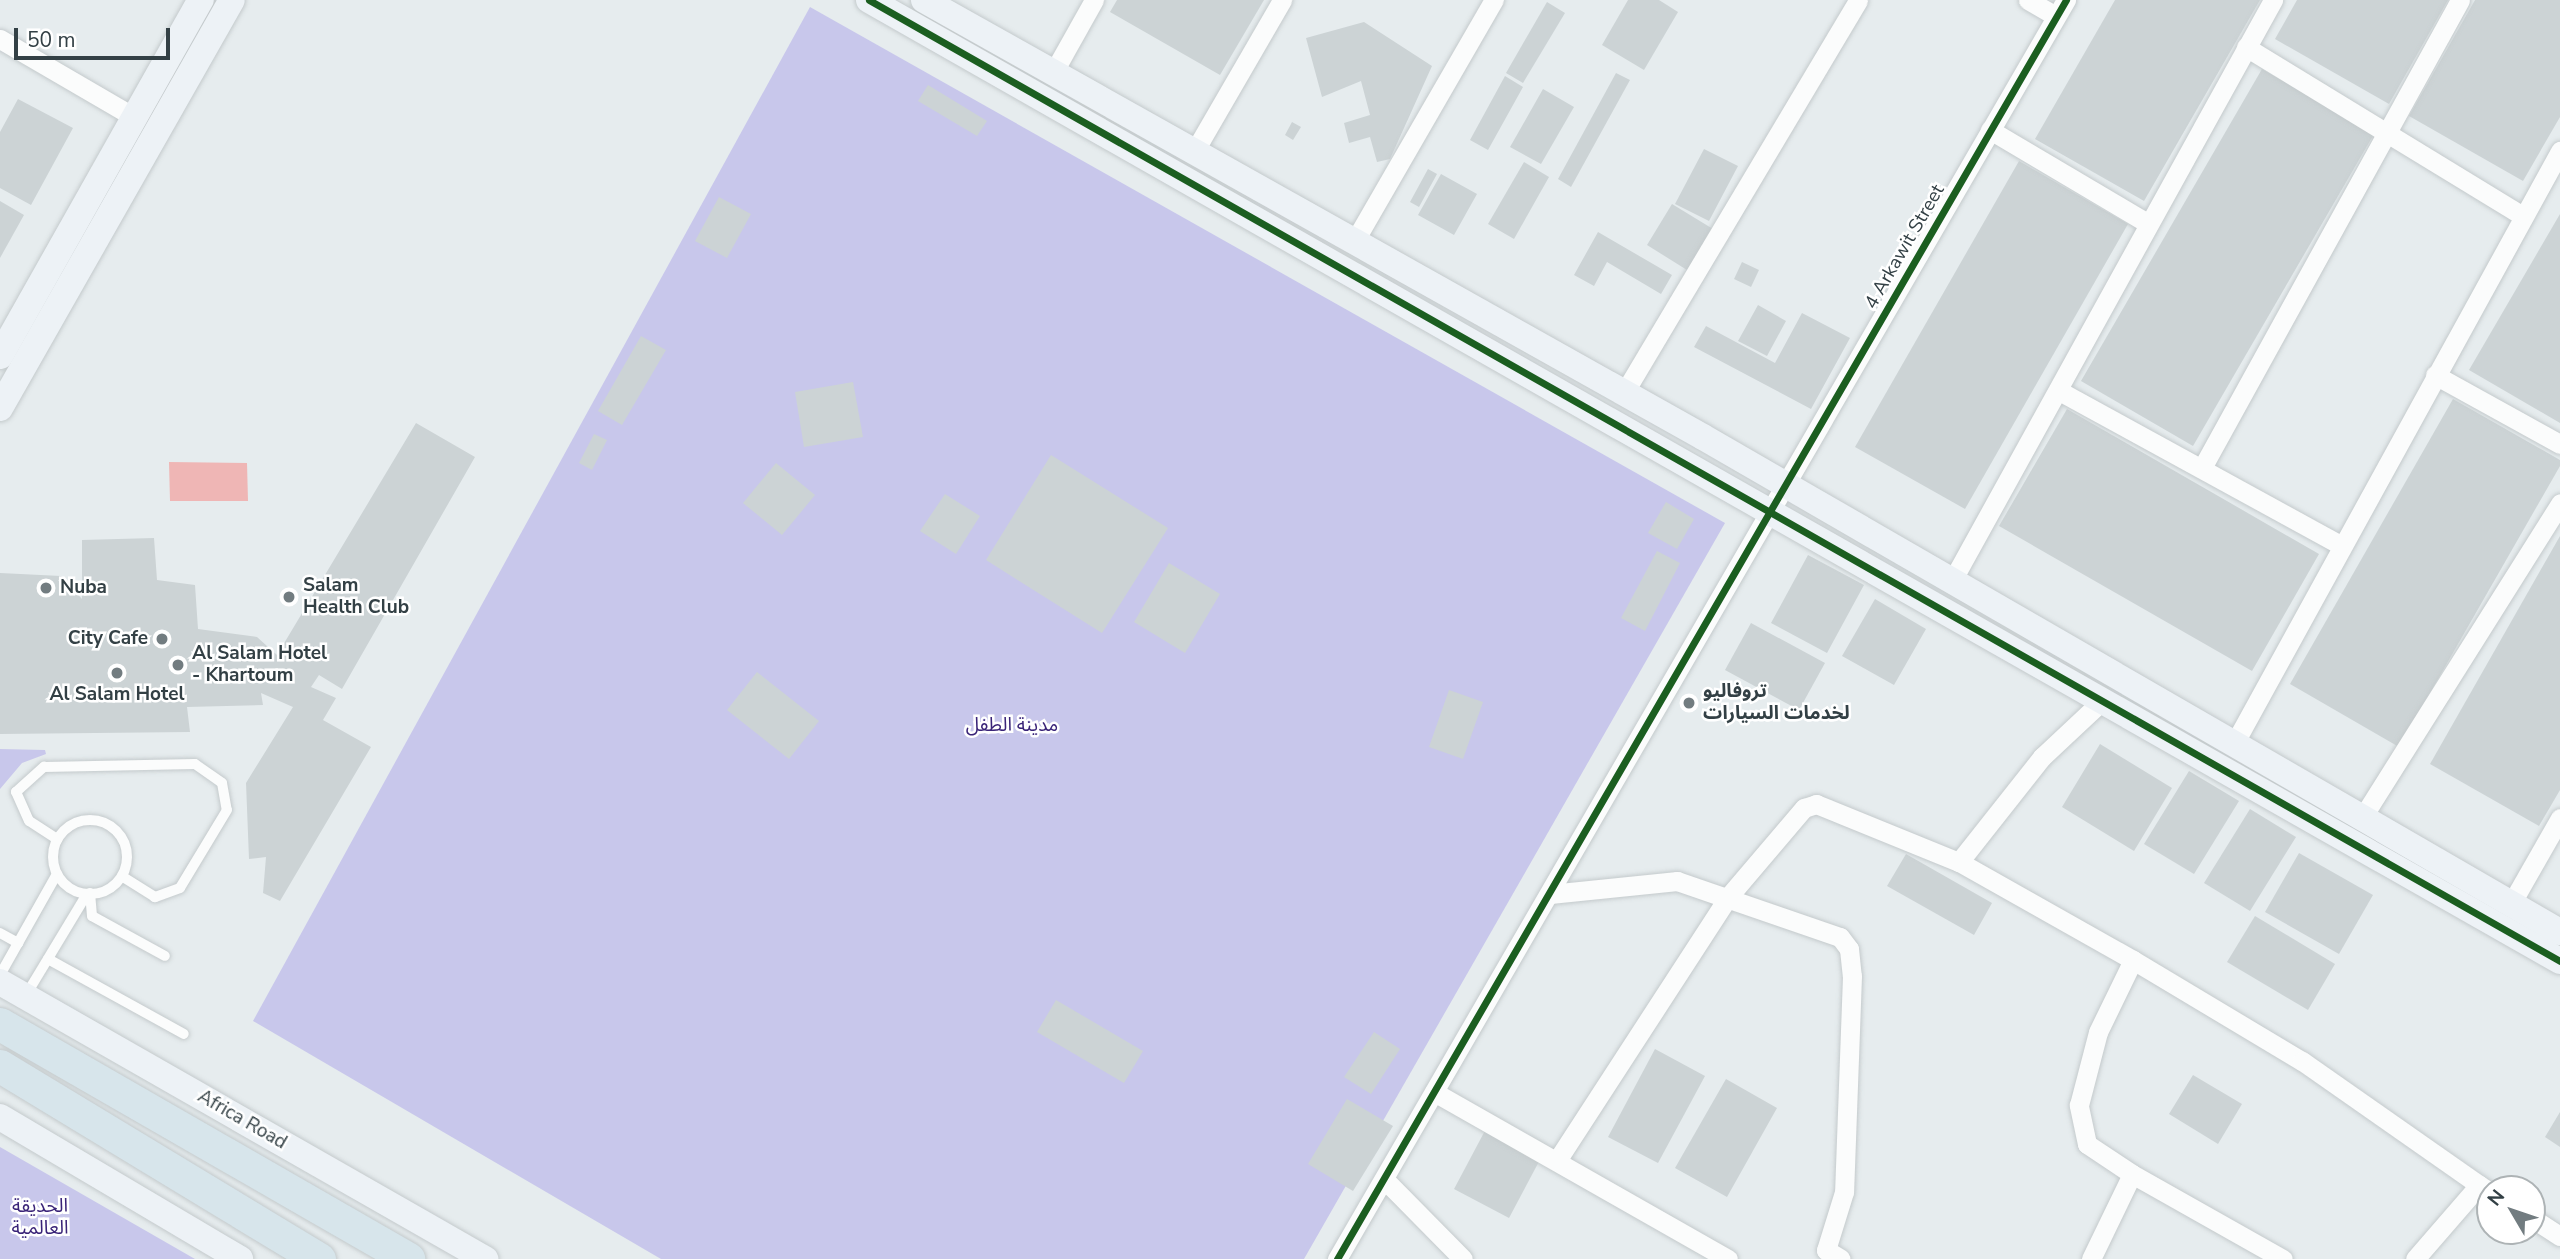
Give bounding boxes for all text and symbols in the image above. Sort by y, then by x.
scale bar [18,14,173,58]
text: 50 m [27,26,76,54]
street label: 4 Arkawit Street [1860,181,1950,313]
place label: Salam Health Club [303,575,409,619]
place label: Nuba [60,577,107,599]
marker: Nuba [38,580,54,596]
marker: Salam Health Club [281,589,297,605]
place label: City Cafe [68,628,148,650]
marker: City Cafe [154,631,170,647]
place label: Al Salam Hotel - Khartoum [192,643,327,687]
marker: Al Salam Hotel - Khartoum [170,657,186,673]
marker: Al Salam Hotel [109,665,125,681]
place label: تروفاليو لخدمات السيارات [1703,681,1850,725]
place label: Al Salam Hotel [49,684,185,706]
marker: تروفاليو لخدمات السيارات [1681,695,1697,711]
park label: مدينة الطفل [966,715,1058,737]
street label: Africa Road [193,1085,291,1155]
north arrow [2476,1175,2546,1245]
text: N [2482,1184,2511,1212]
park label: الحديقة العالمية [11,1196,69,1240]

